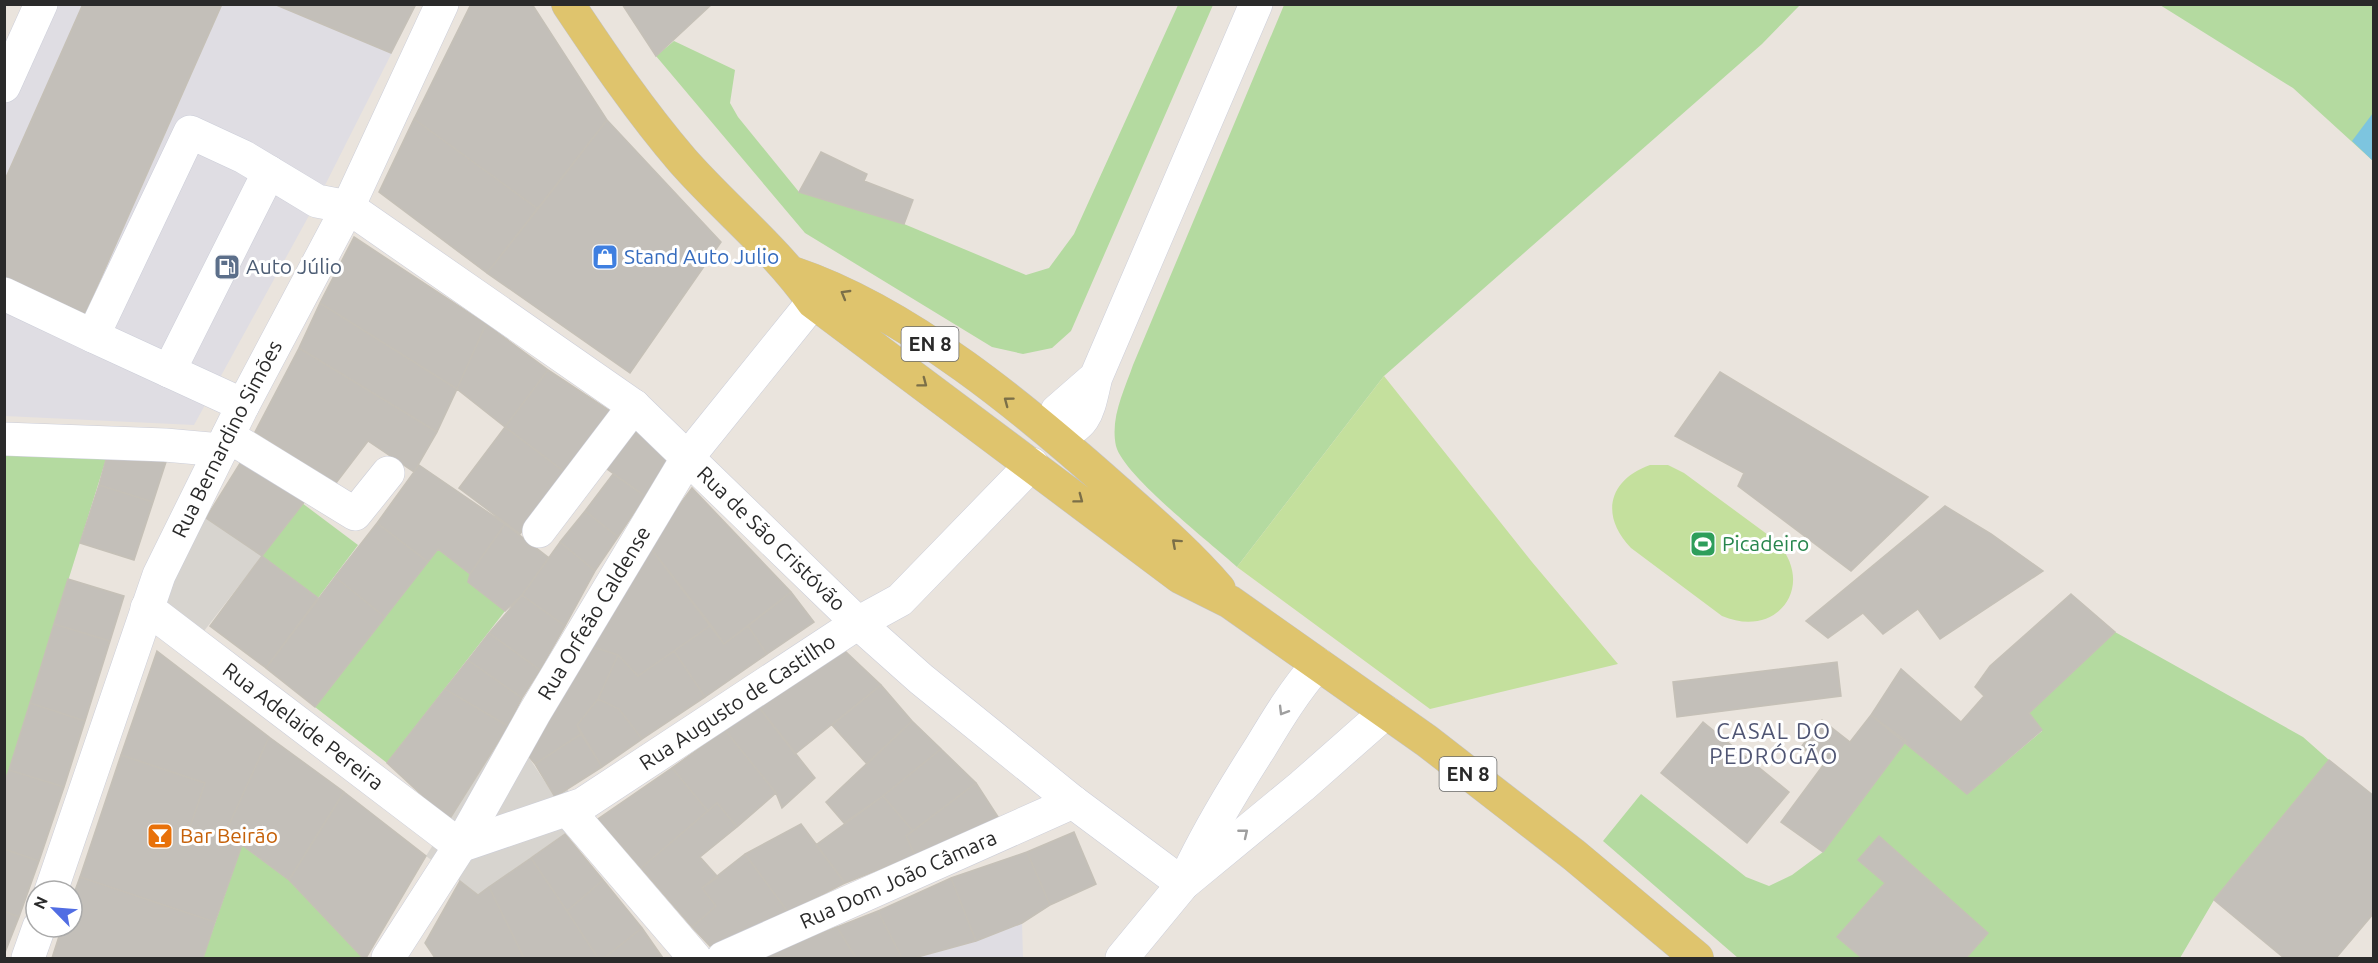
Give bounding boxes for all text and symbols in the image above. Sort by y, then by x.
shop icon: Stand Auto Julio [590,242,620,272]
place label: Stand Auto Julio [624,244,779,268]
fuel station icon: Auto Júlio [212,252,242,282]
place label: Auto Júlio [246,254,342,278]
one-way arrow [841,290,852,301]
road number: EN 8 [902,327,958,361]
street label: Rua Bernardino Simões [166,336,286,541]
one-way arrow [917,376,928,387]
one-way arrow [1004,397,1015,408]
street label: Rua de São Cristóvão [693,461,851,615]
one-way arrow [1072,492,1083,503]
street label: Rua Orfeão Caldense [532,521,655,704]
sports icon: Picadeiro [1688,529,1718,559]
place label: Picadeiro [1722,531,1809,555]
one-way arrow [1172,540,1183,551]
street label: Rua Augusto de Castilho [635,628,839,775]
street label: Rua Adelaide Pereira [219,657,389,795]
one-way arrow [1278,705,1290,715]
district label: CASAL DO PEDRÓGÃO [1709,718,1839,768]
road number: EN 8 [1440,757,1496,791]
bar icon: Bar Beirão [145,821,175,851]
place label: Bar Beirão [180,823,278,847]
street label: Rua Dom João Câmara [796,825,1000,933]
one-way arrow [1238,830,1249,841]
north arrow [24,879,84,939]
text: N [30,893,51,912]

